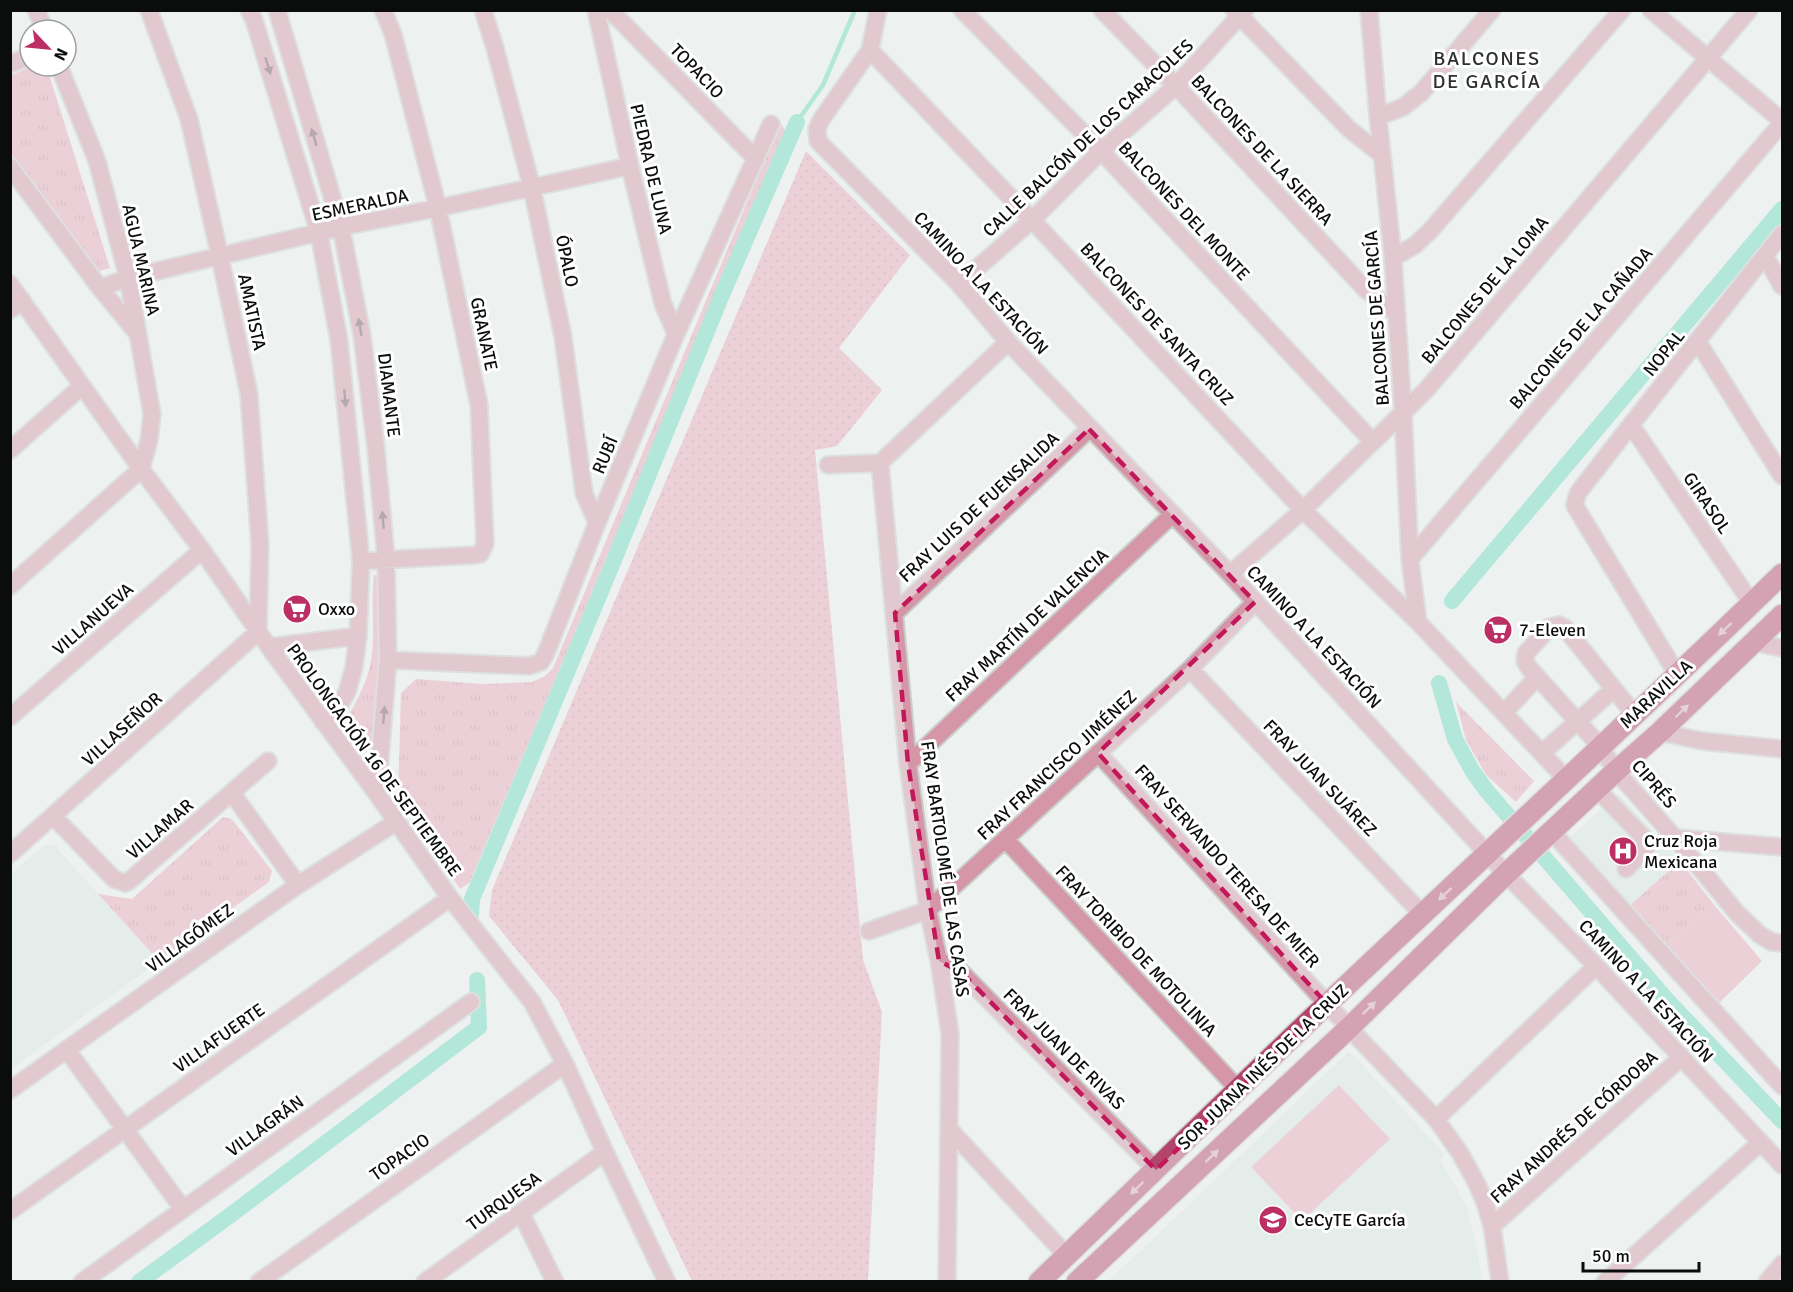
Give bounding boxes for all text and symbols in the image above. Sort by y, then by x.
north arrow [18,18,78,78]
street label: CALLE BALCÓN DE LOS CARACOLES [978,34,1198,242]
street label: TOPACIO [665,39,729,103]
text: N [49,45,72,64]
district label: BALCONES DE GARCÍA [1432,46,1542,94]
one-way arrow [264,57,273,75]
street label: BALCONES DE LA SIERRA [1186,70,1338,230]
street label: PIEDRA DE LUNA [625,102,677,236]
one-way arrow [309,128,318,146]
street label: BALCONES DEL MONTE [1114,137,1254,285]
street label: ESMERALDA [310,184,410,226]
street label: AGUA MARINA [117,202,165,318]
street label: CAMINO A LA ESTACIÓN [909,207,1053,359]
street label: BALCONES DE LA LOMA [1417,212,1553,368]
street label: BALCONES DE GARCÍA [1360,230,1394,406]
street label: ÓPALO [551,233,583,289]
street label: BALCONES DE SANTA CRUZ [1076,238,1238,410]
street label: BALCONES DE LA CAÑADA [1505,243,1657,413]
street label: AMATISTA [233,272,271,352]
street label: GRANATE [465,295,503,373]
one-way arrow [355,317,364,336]
street label: NOPAL [1639,325,1689,381]
street label: DIAMANTE [373,352,405,438]
one-way arrow [340,389,350,408]
street label: FRAY LUIS DE FUENSALIDA [894,427,1064,587]
street label: RUBÍ [587,432,623,477]
street label: GIRASOL [1678,468,1736,538]
one-way arrow [378,511,388,530]
street label: FRAY MARTÍN DE VALENCIA [941,544,1113,706]
street label: CAMINO A LA ESTACIÓN [1242,561,1386,713]
street label: VILLANUEVA [48,578,138,660]
supermarket icon: Oxxo [281,593,313,625]
place label: Oxxo [318,598,355,620]
supermarket icon: 7-Eleven [1482,614,1514,646]
place label: 7-Eleven [1519,619,1586,641]
one-way arrow [1718,622,1733,635]
street label: PROLONGACIÓN 16 DE SEPTIEMBRE [282,639,466,881]
street label: MARAVILLA [1615,655,1697,733]
street label: FRAY FRANCISCO JIMÉNEZ [973,685,1141,845]
street label: VILLASEÑOR [77,687,167,771]
one-way arrow [1675,704,1690,718]
one-way arrow [379,705,389,724]
street label: FRAY JUAN SUÁREZ [1259,715,1381,841]
street label: FRAY BARTOLOMÉ DE LAS CASAS [916,740,974,998]
street label: CIPRÉS [1627,755,1681,813]
street label: FRAY SERVANDO TERESA DE MIER [1130,760,1324,972]
street label: VILLAMAR [122,794,198,864]
place label: Cruz Roja Mexicana [1644,830,1717,873]
hospital icon: Cruz Roja Mexicana [1607,835,1639,867]
street label: FRAY TORIBIO DE MOTOLINIA [1051,861,1221,1041]
one-way arrow [1438,887,1453,901]
street label: VILLAGÓMEZ [142,899,238,977]
street label: CAMINO A LA ESTACIÓN [1574,915,1718,1067]
street label: SOR JUANA INÉS DE LA CRUZ [1173,979,1353,1155]
street label: FRAY JUAN DE RIVAS [999,984,1129,1114]
street label: VILLAFUERTE [169,999,269,1077]
one-way arrow [1362,1001,1377,1015]
street label: FRAY ANDRÉS DE CÓRDOBA [1486,1046,1662,1208]
street label: VILLAGRÁN [222,1091,308,1161]
street label: TOPACIO [366,1128,434,1186]
one-way arrow [1205,1149,1219,1163]
street label: TURQUESA [463,1167,545,1235]
one-way arrow [1130,1181,1145,1195]
school or university icon: CeCyTE García [1257,1204,1289,1236]
place label: CeCyTE García [1294,1209,1406,1231]
scale bar [1583,1235,1698,1273]
text: 50 m [1592,1245,1630,1267]

